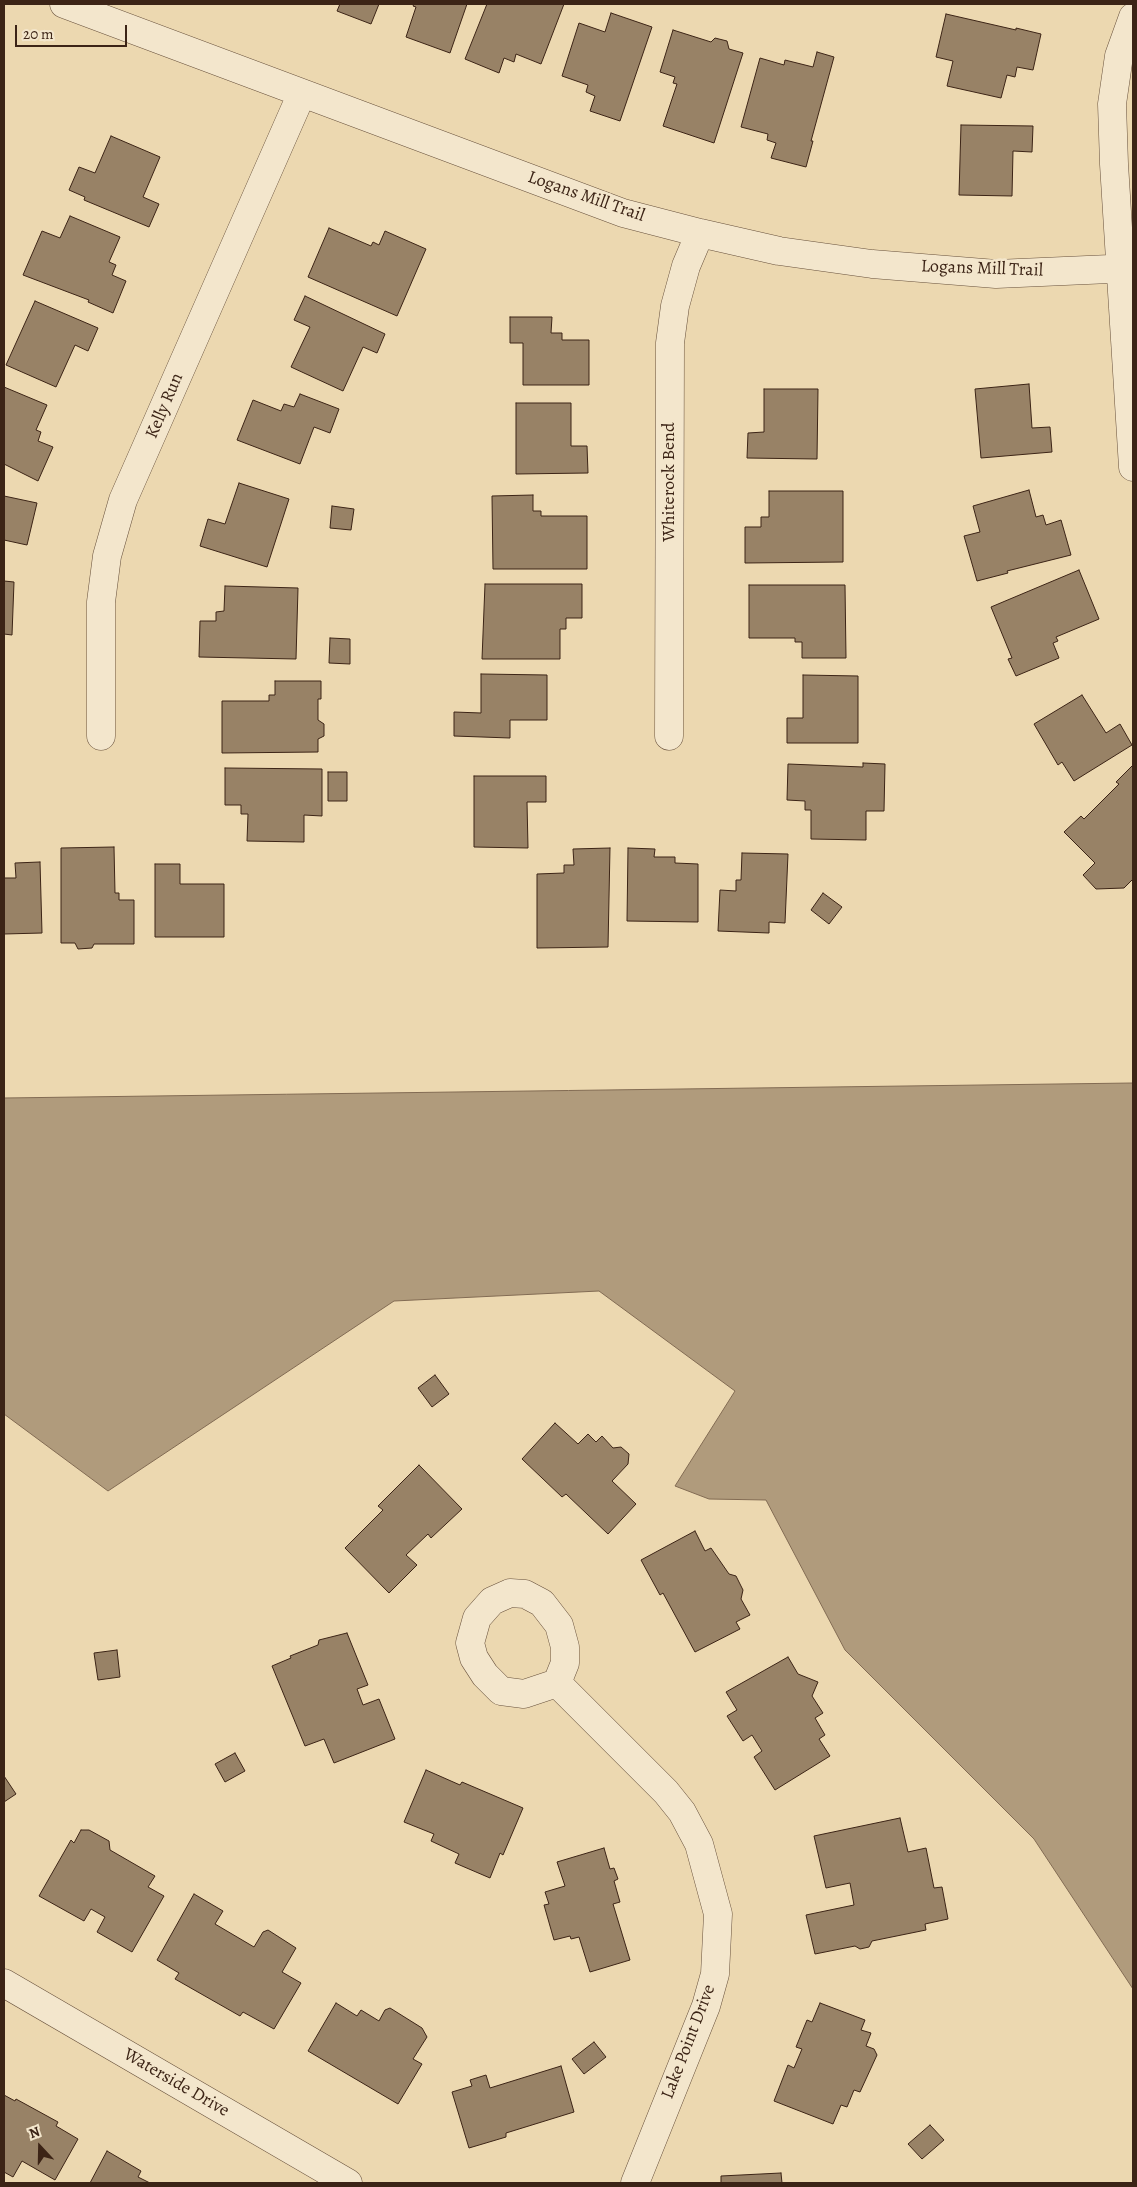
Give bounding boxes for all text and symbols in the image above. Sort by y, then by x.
scale bar [18,15,130,47]
text: 20 m [23,24,54,44]
street label: Logans Mill Trail [525,167,647,227]
street label: Logans Mill Trail [921,256,1043,282]
street label: Kelly Run [142,370,188,442]
street label: Whiterock Bend [659,422,681,542]
street label: Lake Point Drive [657,1982,721,2102]
street label: Waterside Drive [119,2044,233,2122]
north arrow [15,2122,65,2172]
text: N [26,2122,43,2143]

